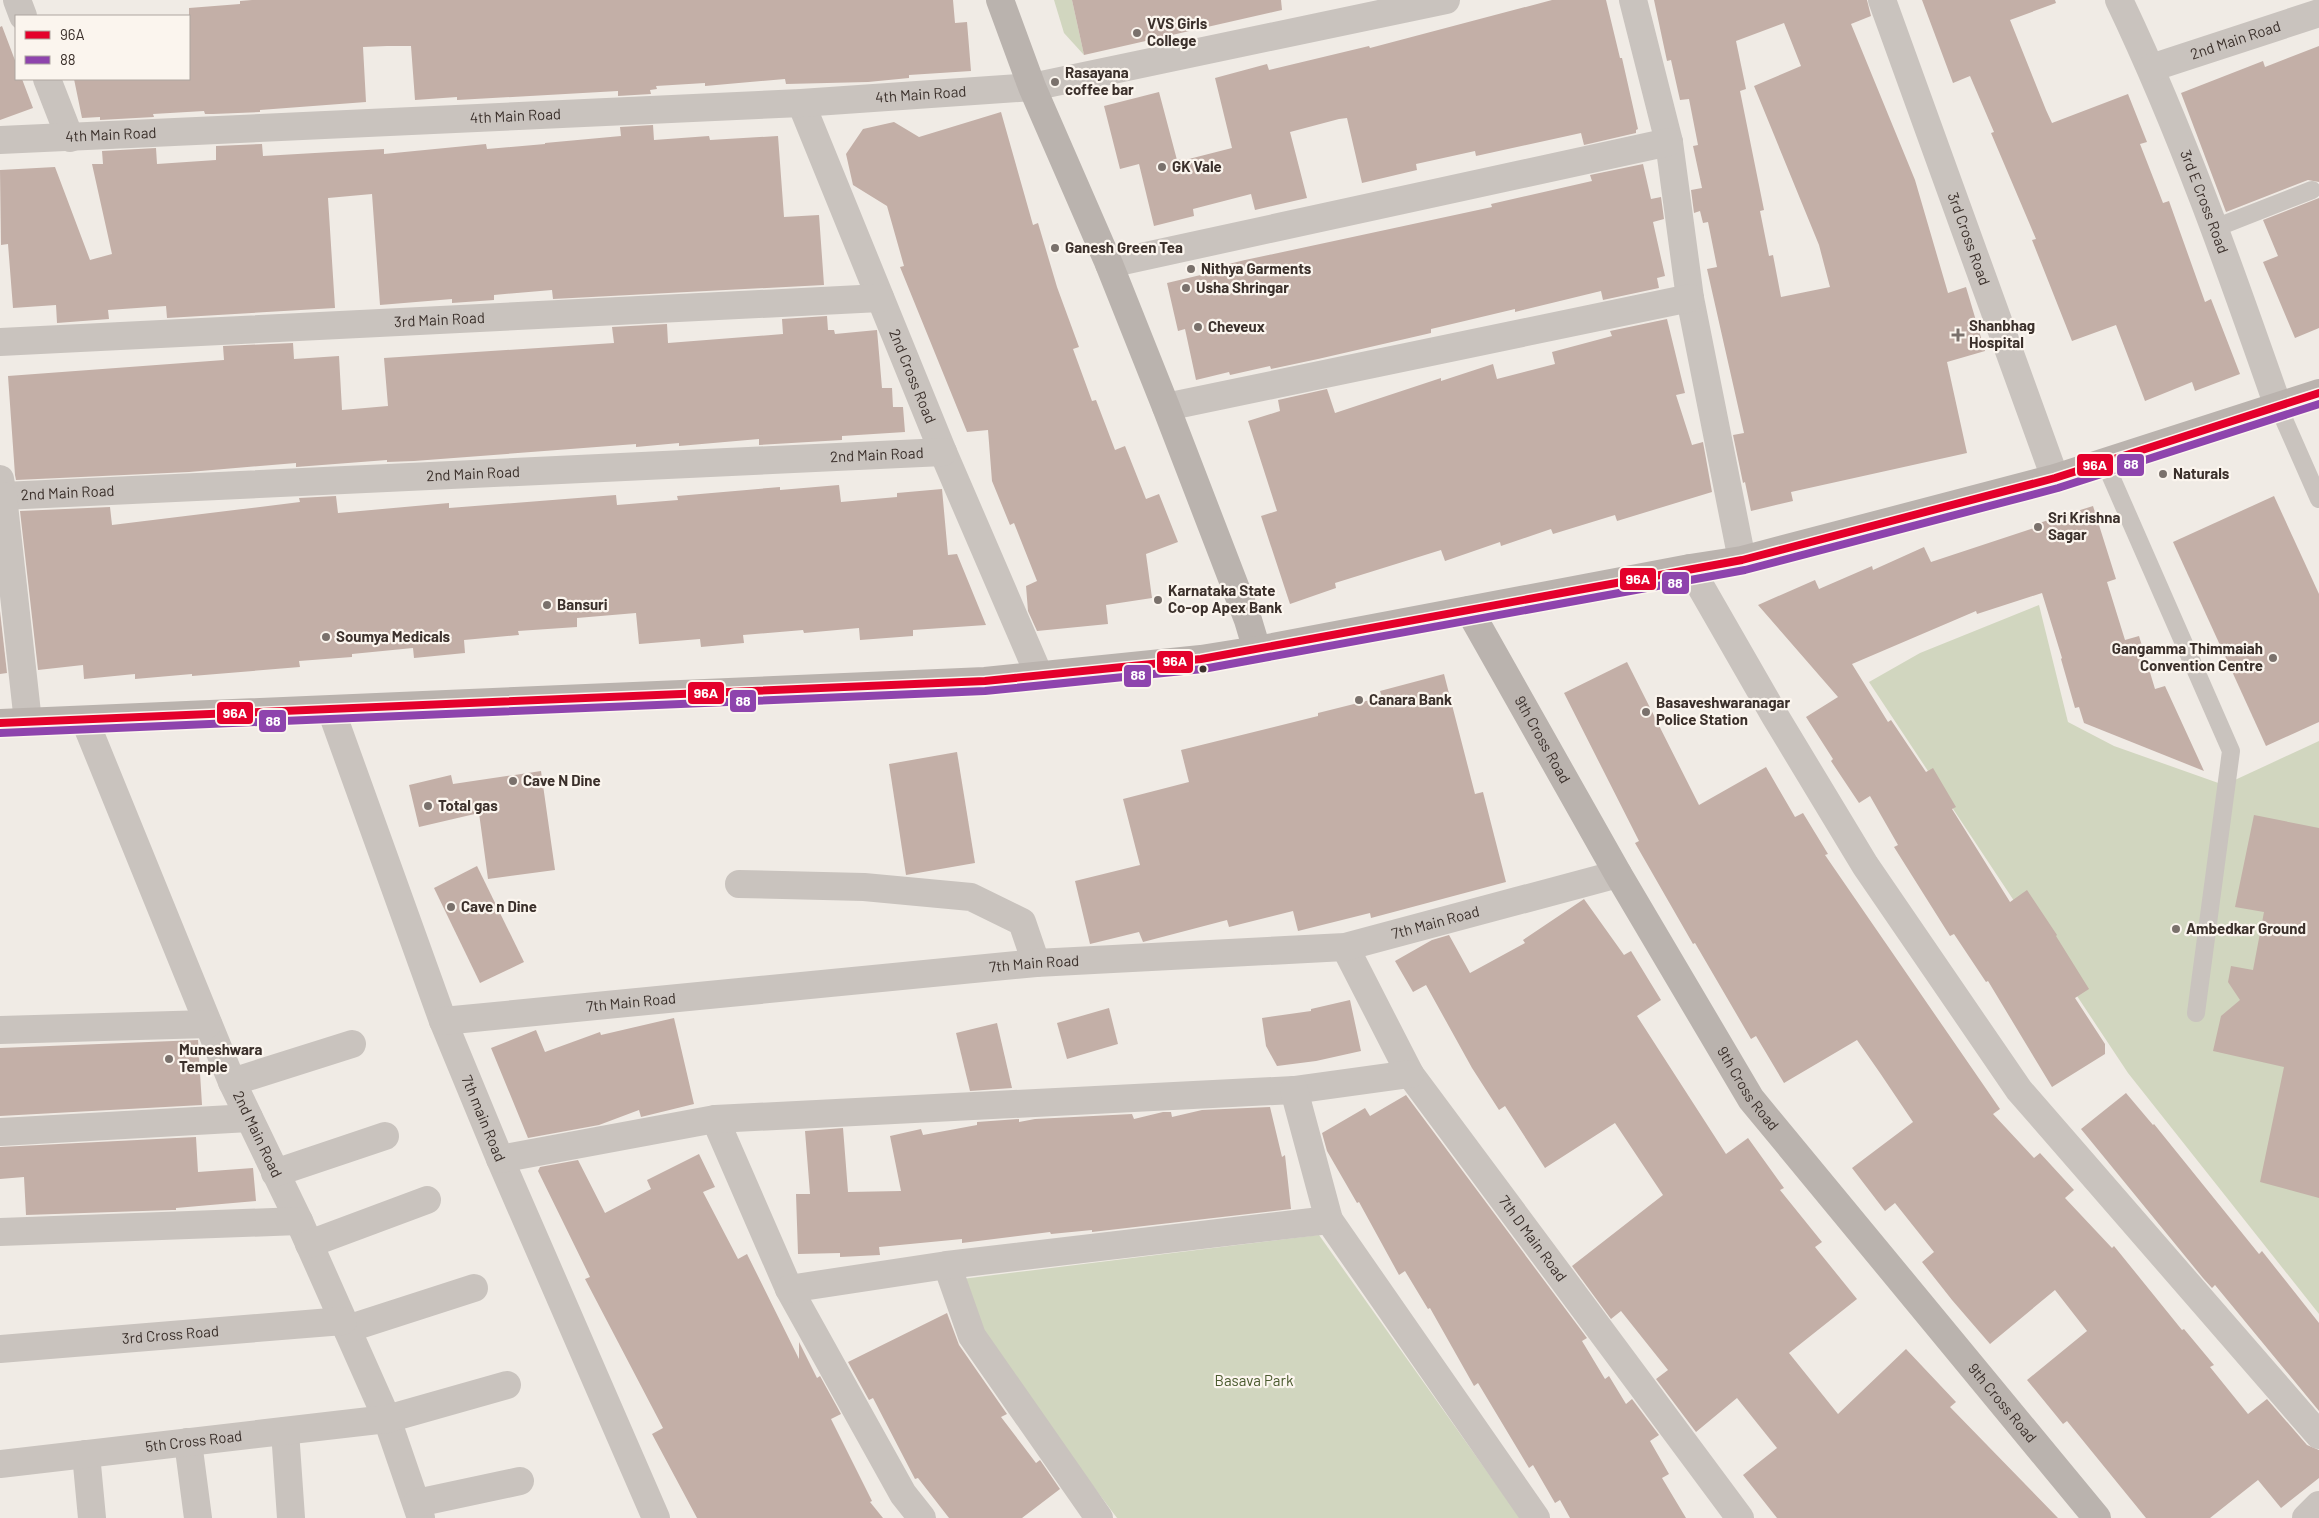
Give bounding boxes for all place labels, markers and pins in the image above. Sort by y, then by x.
place label: VVS Girls College [1147,14,1208,49]
marker: VVS Girls College [1131,27,1143,39]
place label: Rasayana coffee bar [1065,63,1134,98]
marker: Rasayana coffee bar [1049,76,1061,88]
place label: GK Vale [1172,157,1222,175]
marker: GK Vale [1156,161,1168,173]
place label: Ganesh Green Tea [1065,238,1183,256]
marker: Ganesh Green Tea [1049,242,1061,254]
place label: Nithya Garments [1201,259,1312,277]
marker: Nithya Garments [1185,263,1197,275]
place label: Usha Shringar [1196,278,1289,296]
marker: Usha Shringar [1180,282,1192,294]
place label: Shanbhag Hospital [1969,316,2035,351]
place label: Cheveux [1208,317,1265,335]
marker: Cheveux [1192,321,1204,333]
marker: Shanbhag Hospital [1951,328,1965,342]
place label: Naturals [2173,464,2230,482]
marker: Naturals [2157,468,2169,480]
place label: Sri Krishna Sagar [2048,508,2120,543]
marker: Sri Krishna Sagar [2032,521,2044,533]
place label: Karnataka State Co-op Apex Bank [1168,581,1282,616]
marker: Karnataka State Co-op Apex Bank [1152,594,1164,606]
place label: Bansuri [557,595,608,613]
marker: Bansuri [541,599,553,611]
place label: Soumya Medicals [336,627,451,645]
marker: Soumya Medicals [320,631,332,643]
place label: Gangamma Thimmaiah Convention Centre [2112,639,2263,674]
marker: Gangamma Thimmaiah Convention Centre [2267,652,2279,664]
unlabelled marker [1198,664,1208,674]
place label: Canara Bank [1369,690,1452,708]
place label: Basaveshwaranagar Police Station [1656,693,1790,728]
marker: Canara Bank [1353,694,1365,706]
marker: Basaveshwaranagar Police Station [1640,706,1652,718]
place label: Cave N Dine [523,771,601,789]
marker: Cave N Dine [507,775,519,787]
place label: Total gas [438,796,498,814]
marker: Total gas [422,800,434,812]
place label: Cave n Dine [461,897,537,915]
marker: Cave n Dine [445,901,457,913]
place label: Ambedkar Ground [2186,919,2306,937]
marker: Ambedkar Ground [2170,923,2182,935]
place label: Muneshwara Temple [179,1040,262,1075]
marker: Muneshwara Temple [163,1053,175,1065]

